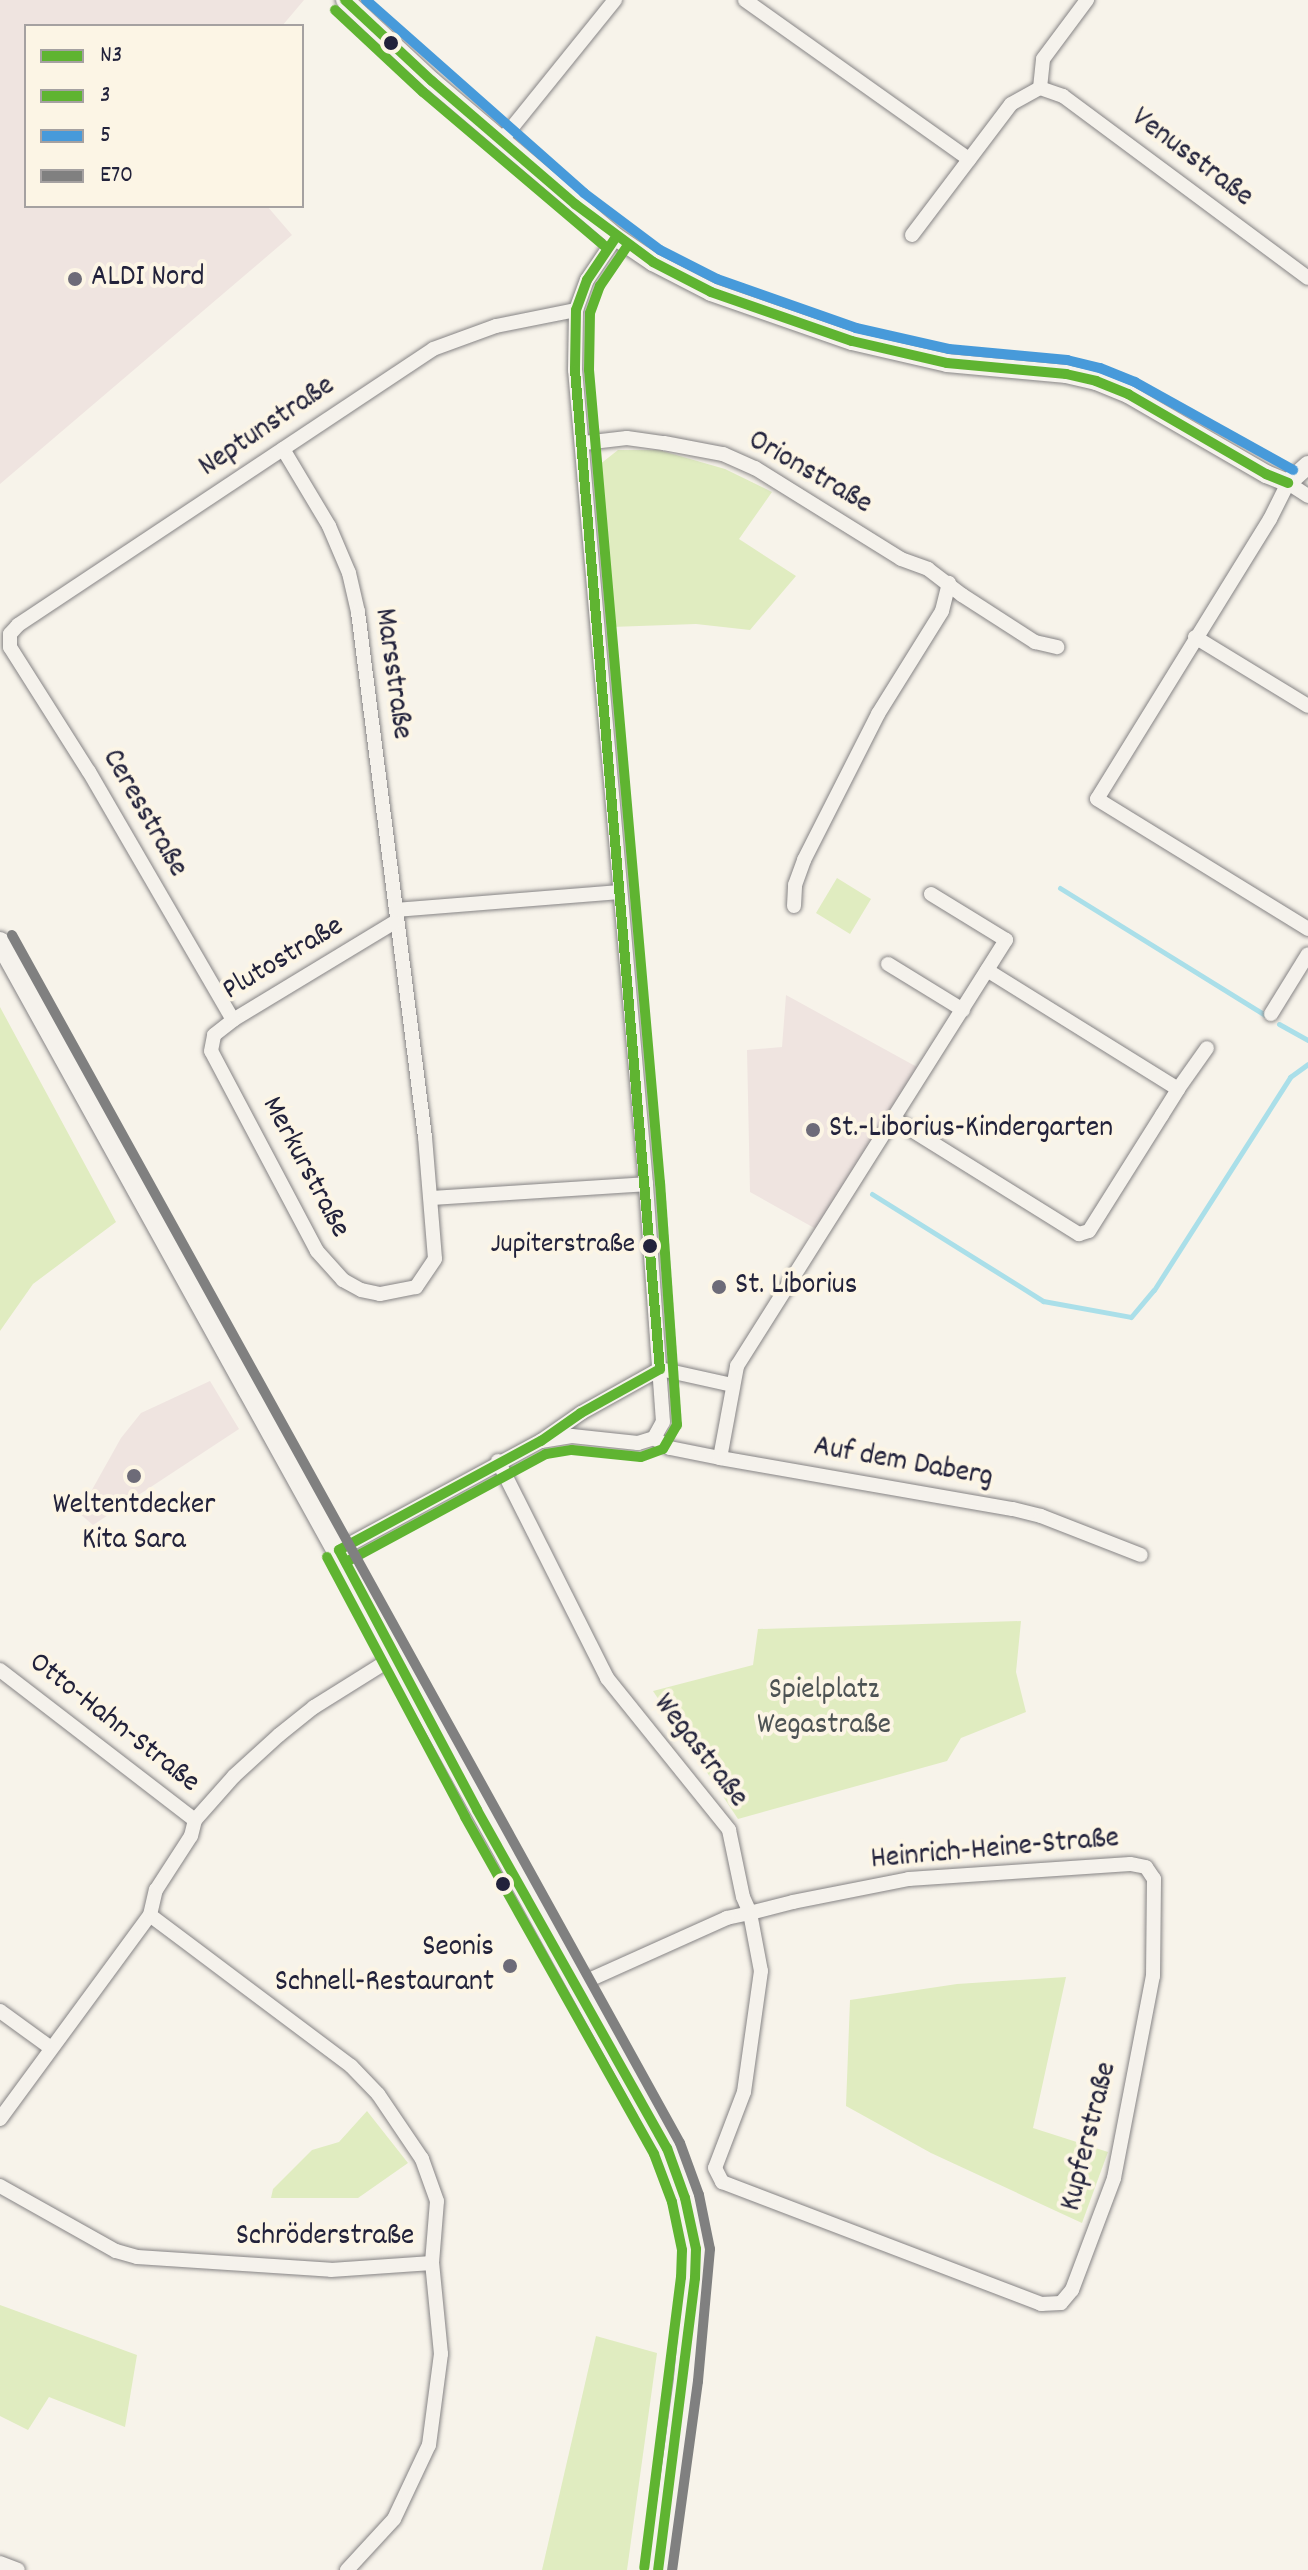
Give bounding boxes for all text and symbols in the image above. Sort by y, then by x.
legend [24,24,304,208]
unlabelled marker [383,35,399,51]
text: N3 [100,39,123,73]
text: 3 [100,79,111,113]
street label: Venusstraße [1123,101,1259,217]
text: 5 [100,119,111,153]
text: E70 [100,159,133,193]
place label: ALDI Nord [91,261,205,297]
marker: ALDI Nord [66,270,84,288]
street label: Neptunstraße [193,369,343,487]
street label: Orionstraße [741,424,877,524]
street label: Marsstraße [364,606,418,742]
street label: Ceresstraße [92,744,194,884]
street label: Plutostraße [217,910,351,1010]
street label: Merkurstraße [252,1091,356,1245]
place label: St.-Liborius-Kindergarten [829,1112,1113,1148]
marker: St.-Liborius-Kindergarten [804,1121,822,1139]
place label: Jupiterstraße [490,1229,635,1263]
marker: Jupiterstraße [642,1238,658,1254]
place label: St. Liborius [735,1269,857,1305]
marker: St. Liborius [710,1278,728,1296]
street label: Auf dem Daberg [811,1431,995,1497]
marker: Weltentdecker Kita Sara [125,1467,143,1485]
place label: Weltentdecker Kita Sara [53,1489,215,1560]
street label: Otto-Hahn-Straße [20,1646,206,1802]
park label: Spielplatz Wegastraße [757,1674,891,1744]
street label: Wegastraße [644,1688,754,1816]
street label: Heinrich-Heine-Straße [869,1822,1121,1880]
unlabelled marker [495,1876,511,1892]
place label: Seonis Schnell-Restaurant [275,1931,494,2002]
marker: Seonis Schnell-Restaurant [501,1957,519,1975]
street label: Kupferstraße [1055,2059,1127,2215]
street label: Schröderstraße [236,2220,414,2256]

